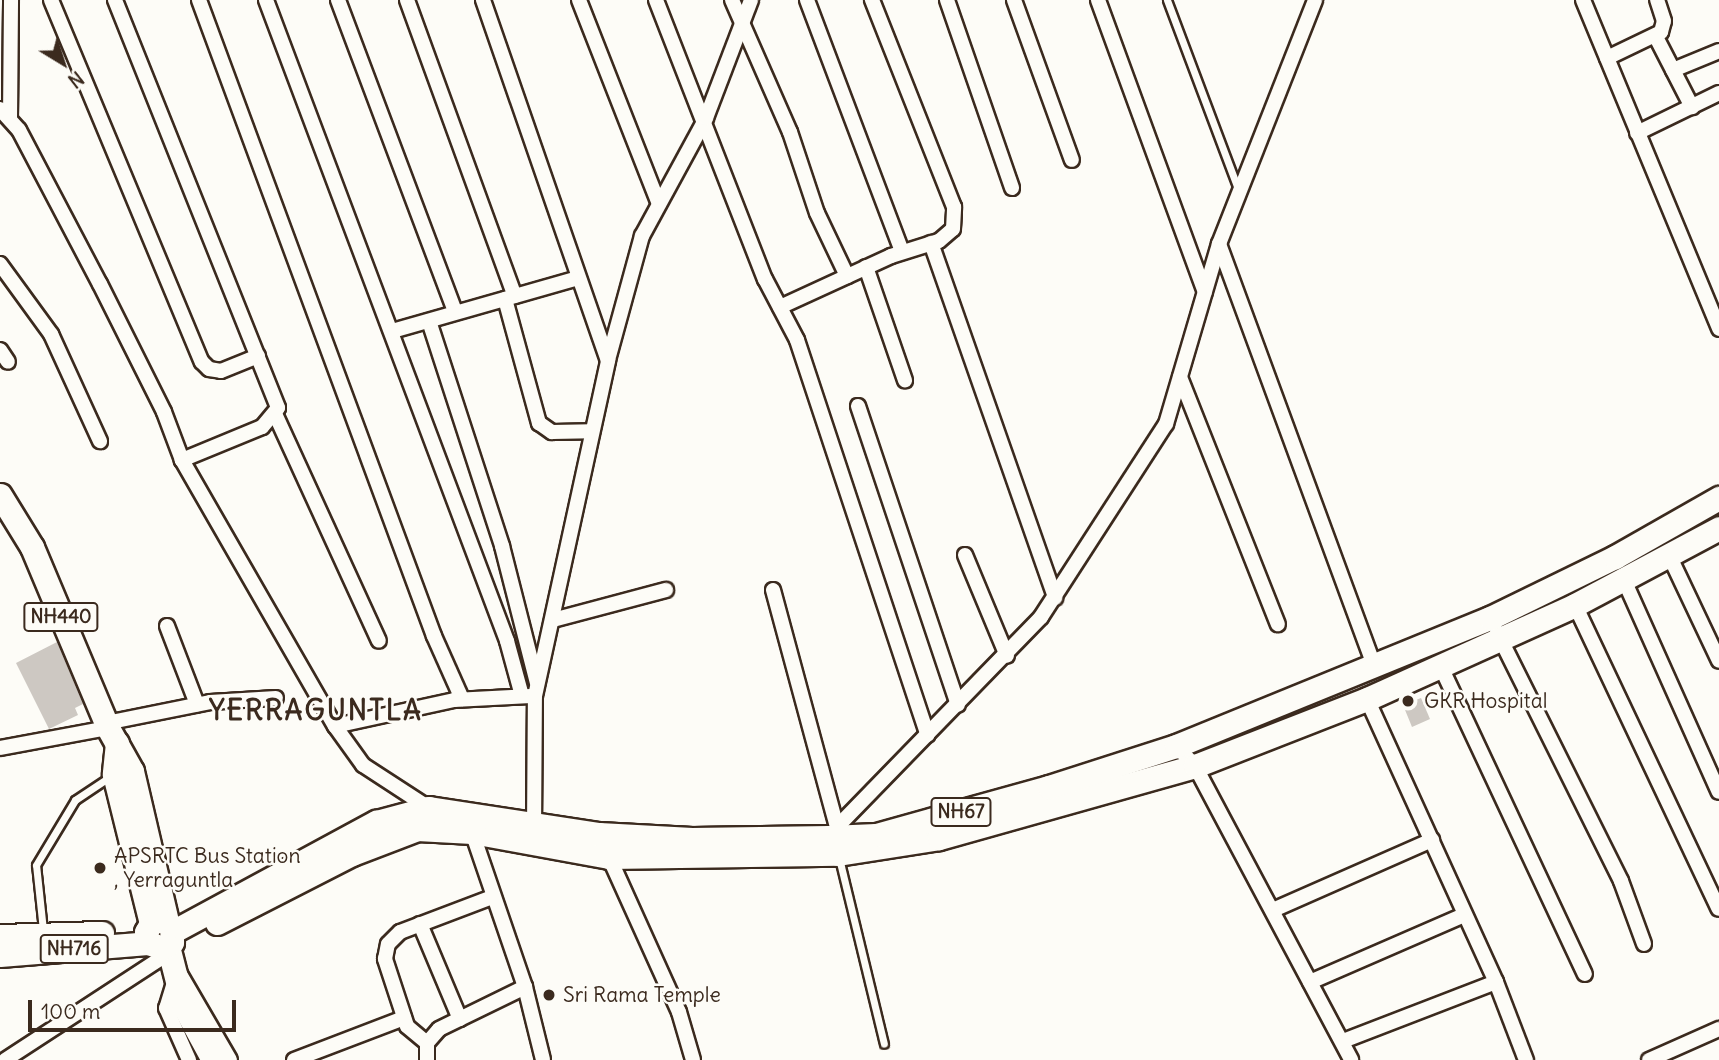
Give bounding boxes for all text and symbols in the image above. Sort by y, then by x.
north arrow [28,28,98,98]
text: N [63,66,89,93]
road number: NH440 [22,602,100,632]
place label: GKR Hospital [1424,688,1547,714]
marker: GKR Hospital [1398,691,1418,711]
district label: YERRAGUNTLA [210,693,422,727]
road number: NH67 [930,796,992,828]
place label: APSRTC Bus Station , Yerraguntla [114,843,301,893]
marker: APSRTC Bus Station , Yerraguntla [92,860,108,876]
road number: NH716 [39,934,109,965]
place label: Sri Rama Temple [563,982,721,1008]
scale bar [32,986,240,1030]
marker: Sri Rama Temple [541,987,557,1003]
text: 100 m [41,998,100,1025]

